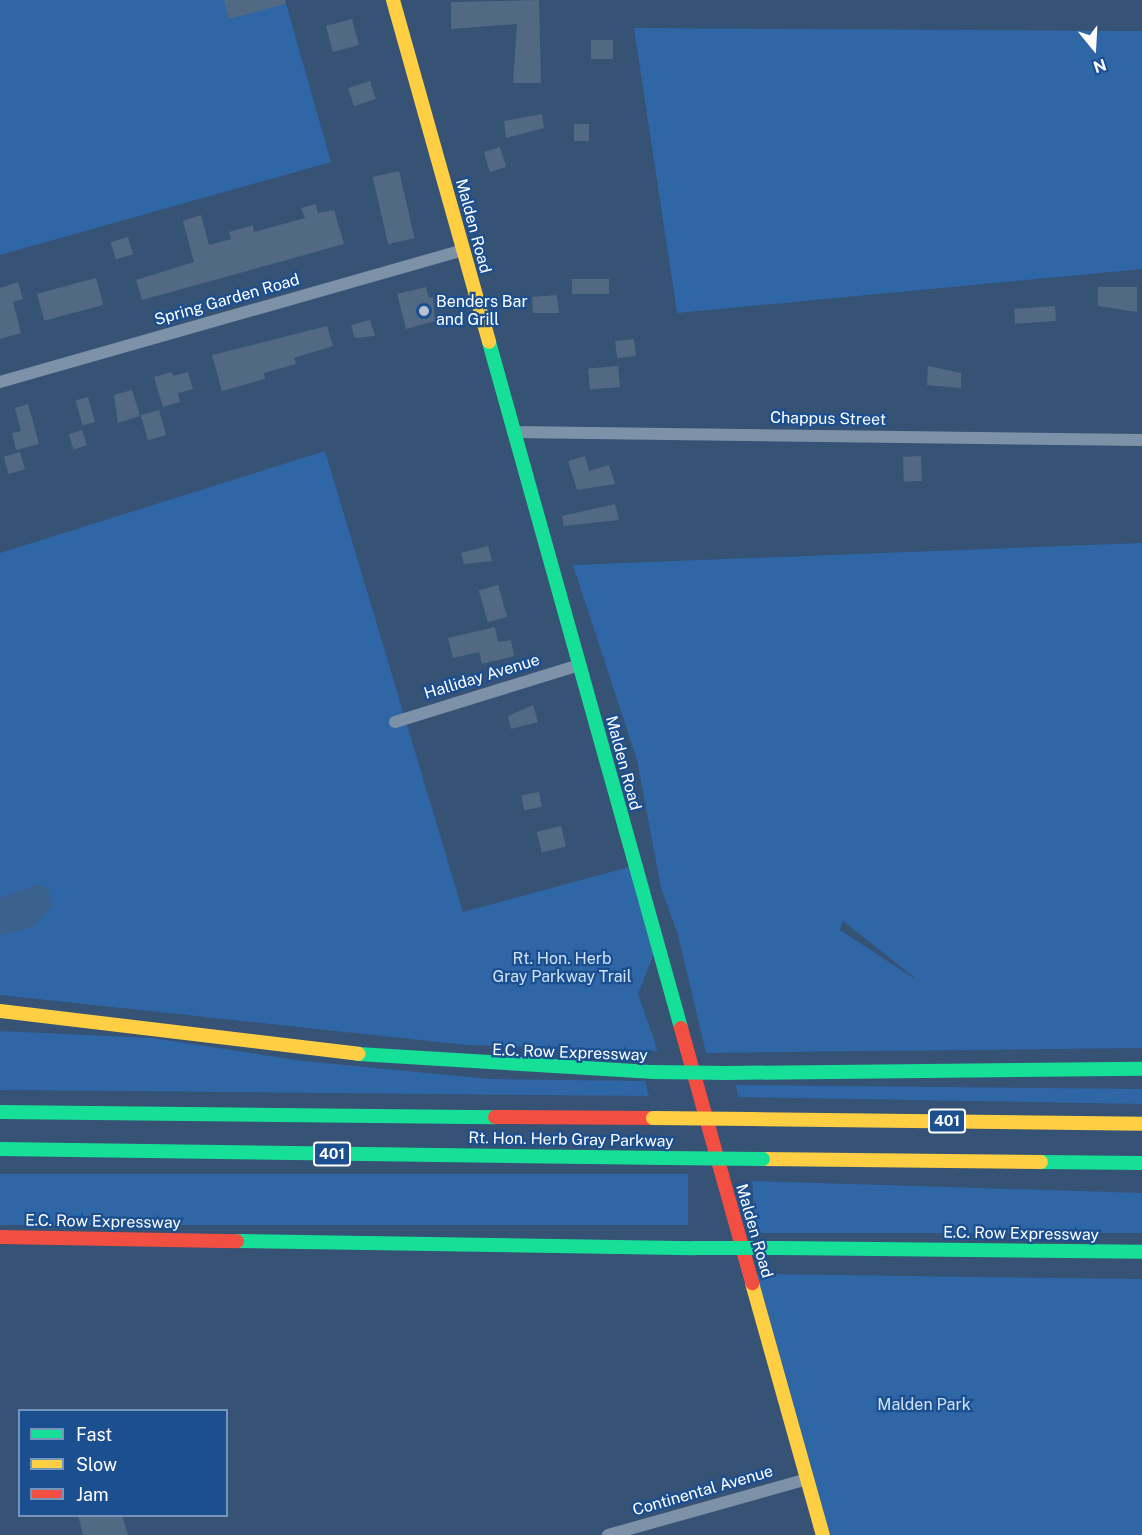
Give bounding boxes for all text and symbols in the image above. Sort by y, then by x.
north arrow [1064,18,1124,78]
text: N [1091,55,1109,77]
street label: Malden Road [451,177,495,275]
street label: Spring Garden Road [152,270,302,330]
place label: Benders Bar and Grill [436,292,528,330]
marker: Benders Bar and Grill [417,304,431,318]
street label: Chappus Street [770,408,886,430]
street label: Halliday Avenue [422,650,542,704]
street label: Malden Road [601,714,645,812]
park label: Rt. Hon. Herb Gray Parkway Trail [492,949,632,987]
street label: E.C. Row Expressway [492,1041,648,1065]
road number: 401 [928,1109,966,1133]
street label: Rt. Hon. Herb Gray Parkway [468,1129,674,1151]
road number: 401 [312,1142,352,1166]
street label: Malden Road [731,1182,777,1280]
street label: E.C. Row Expressway [25,1211,181,1233]
street label: E.C. Row Expressway [943,1223,1099,1245]
park label: Malden Park [877,1395,971,1415]
legend [18,1409,228,1517]
text: Fast [76,1424,112,1445]
text: Slow [76,1454,117,1475]
street label: Continental Avenue [631,1462,775,1520]
text: Jam [76,1484,109,1505]

